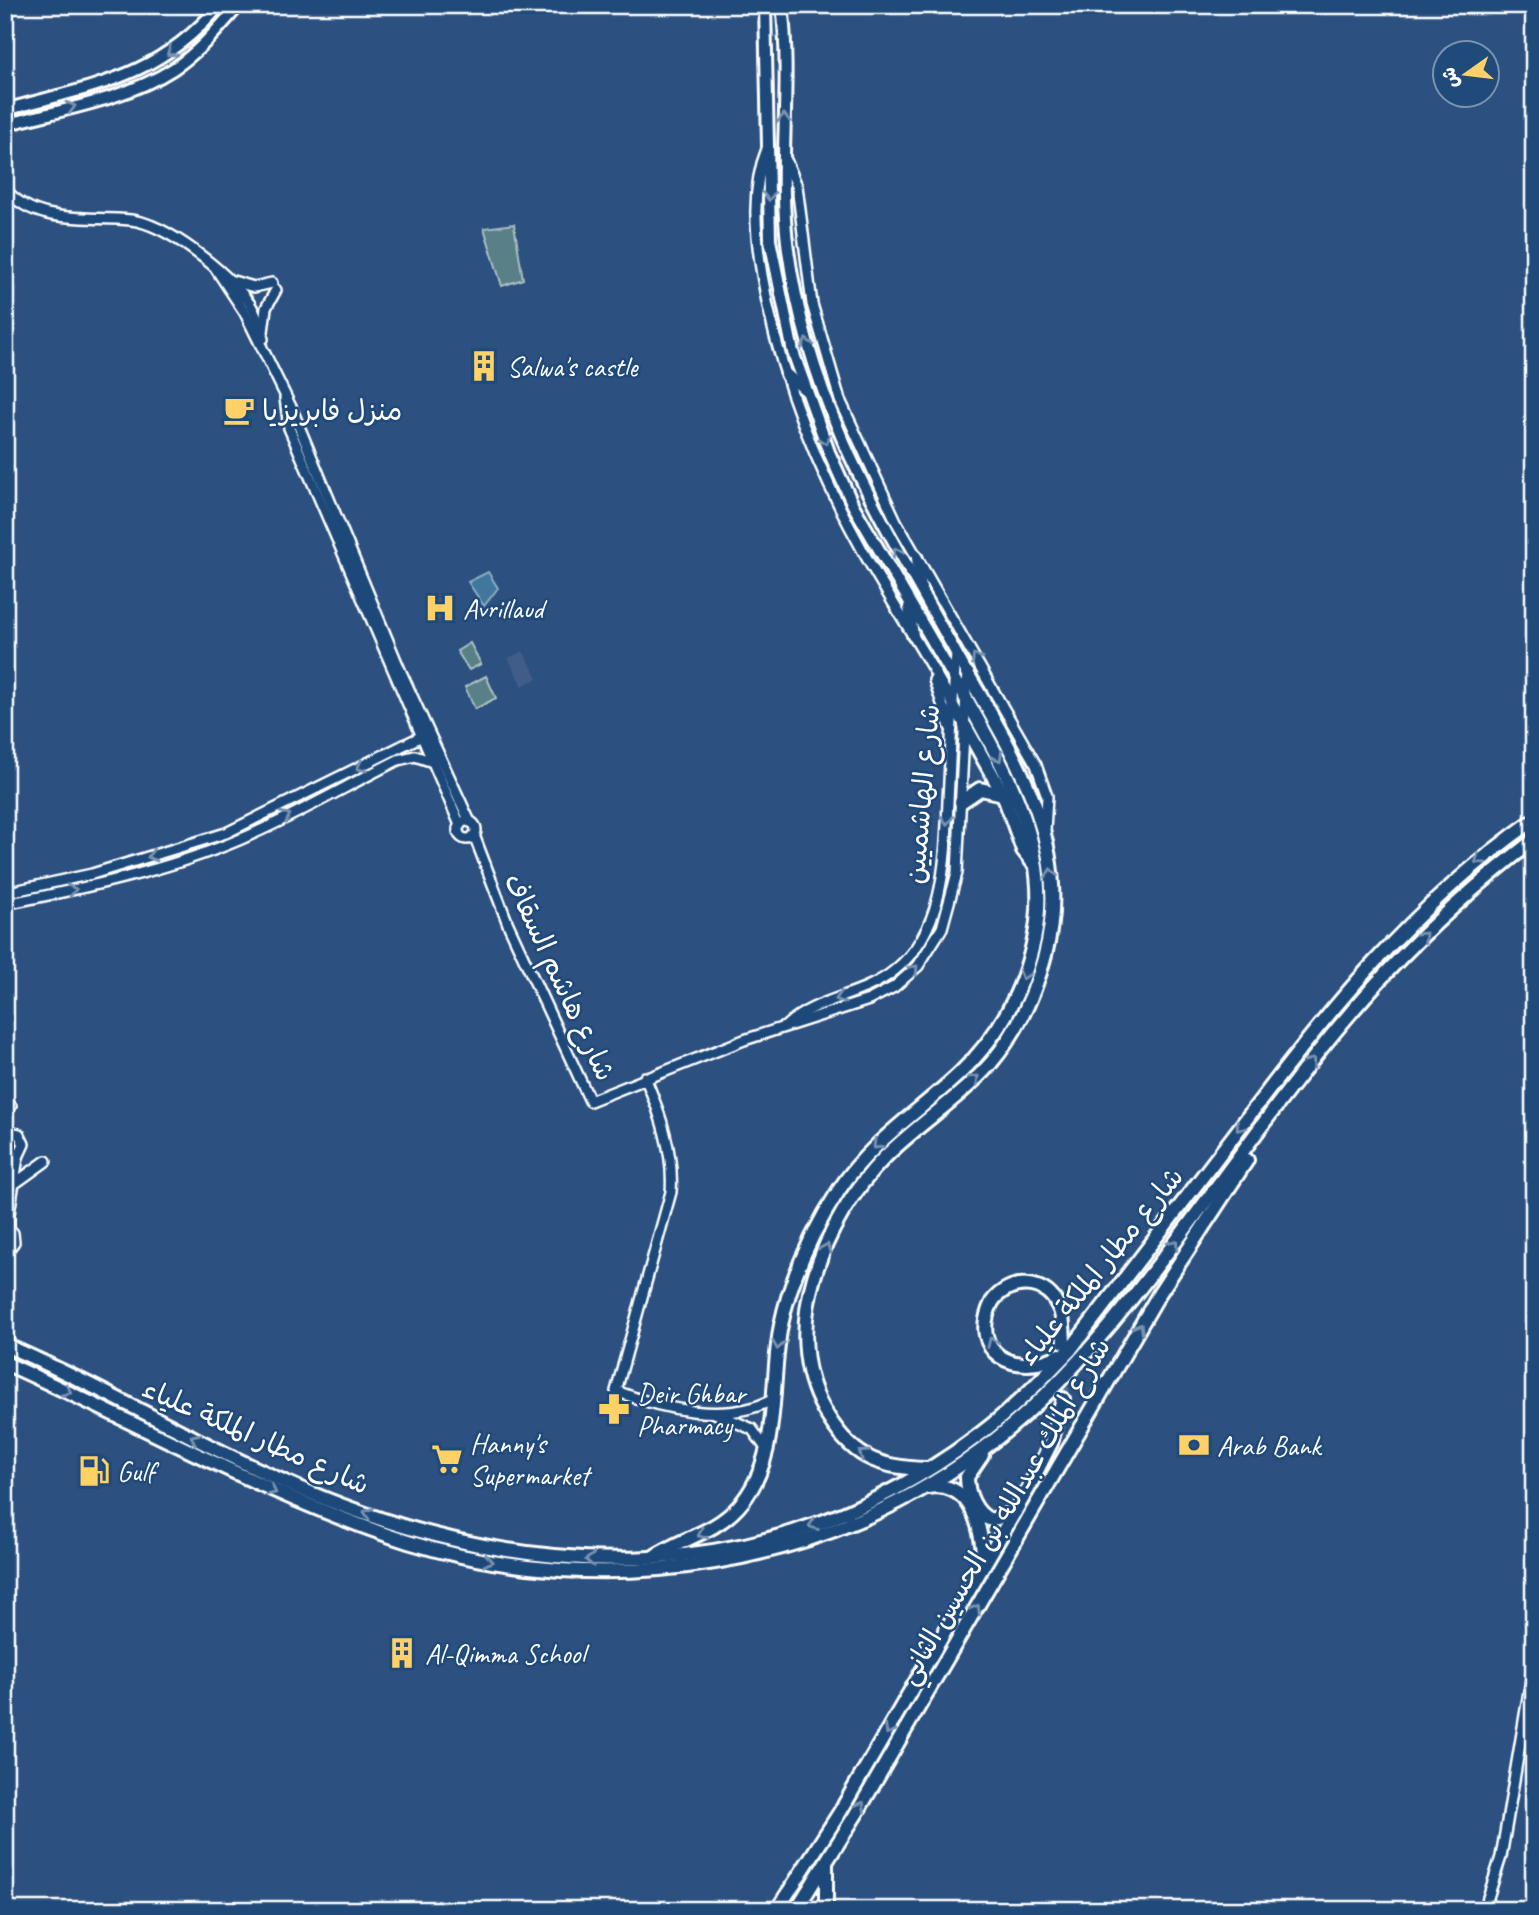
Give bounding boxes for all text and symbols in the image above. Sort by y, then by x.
north arrow [1430,38,1500,108]
one-way arrow [166,44,179,56]
text: ش [1436,65,1465,91]
one-way arrow [65,101,77,115]
one-way arrow [776,112,792,123]
one-way arrow [761,191,777,202]
one-way arrow [801,338,816,350]
building icon: Salwa's castle [467,349,501,383]
place label: Salwa's castle [507,349,639,384]
cafe icon: منزل فابريزيا [222,393,256,427]
place label: منزل فابريزيا [262,393,402,428]
one-way arrow [817,433,831,445]
one-way arrow [892,547,905,559]
hospital icon: Avrillaud [423,591,457,625]
place label: Avrillaud [463,591,548,626]
one-way arrow [971,653,984,666]
street label: شارع الهاشميين [897,703,949,886]
one-way arrow [990,749,1004,762]
one-way arrow [356,758,368,772]
one-way arrow [279,811,292,825]
one-way arrow [940,814,955,825]
one-way arrow [147,847,159,862]
one-way arrow [1474,852,1487,865]
one-way arrow [1044,867,1059,879]
street label: شارع هاشم السقاف [493,868,623,1088]
one-way arrow [66,884,78,899]
one-way arrow [1414,932,1427,945]
one-way arrow [906,964,919,977]
one-way arrow [1018,969,1032,981]
one-way arrow [834,990,846,1004]
one-way arrow [1302,1058,1315,1070]
one-way arrow [966,1075,979,1088]
one-way arrow [1236,1119,1249,1132]
one-way arrow [872,1136,885,1149]
street label: شارع مطار الملكة علياء [1009,1160,1192,1374]
one-way arrow [1166,1240,1179,1252]
one-way arrow [817,1242,831,1254]
one-way arrow [1131,1322,1144,1335]
street label: شارع الملك عبدالله بن الحسين الثاني [890,1331,1124,1694]
one-way arrow [986,1337,1000,1349]
one-way arrow [771,1340,786,1351]
street label: شارع مطار الملكة علياء [136,1370,375,1504]
place label: Deir Ghbar Pharmacy [637,1376,748,1443]
one-way arrow [60,1383,73,1397]
pharmacy icon: Deir Ghbar Pharmacy [597,1392,631,1426]
place label: Hanny's Supermarket [470,1426,593,1493]
bank icon: Arab Bank [1177,1428,1211,1462]
place label: Arab Bank [1217,1428,1323,1463]
one-way arrow [190,1433,202,1447]
supermarket icon: Hanny's Supermarket [430,1442,464,1476]
one-way arrow [858,1450,871,1462]
fuel station icon: Gulf [77,1454,111,1488]
place label: Gulf [117,1454,160,1489]
one-way arrow [265,1482,277,1496]
one-way arrow [363,1507,375,1521]
one-way arrow [808,1516,820,1530]
one-way arrow [697,1526,710,1540]
one-way arrow [482,1552,494,1567]
one-way arrow [584,1552,595,1567]
one-way arrow [967,1604,980,1617]
building icon: Al-Qimma School [385,1636,419,1670]
place label: Al-Qimma School [425,1636,590,1671]
one-way arrow [884,1722,897,1735]
one-way arrow [853,1800,866,1813]

